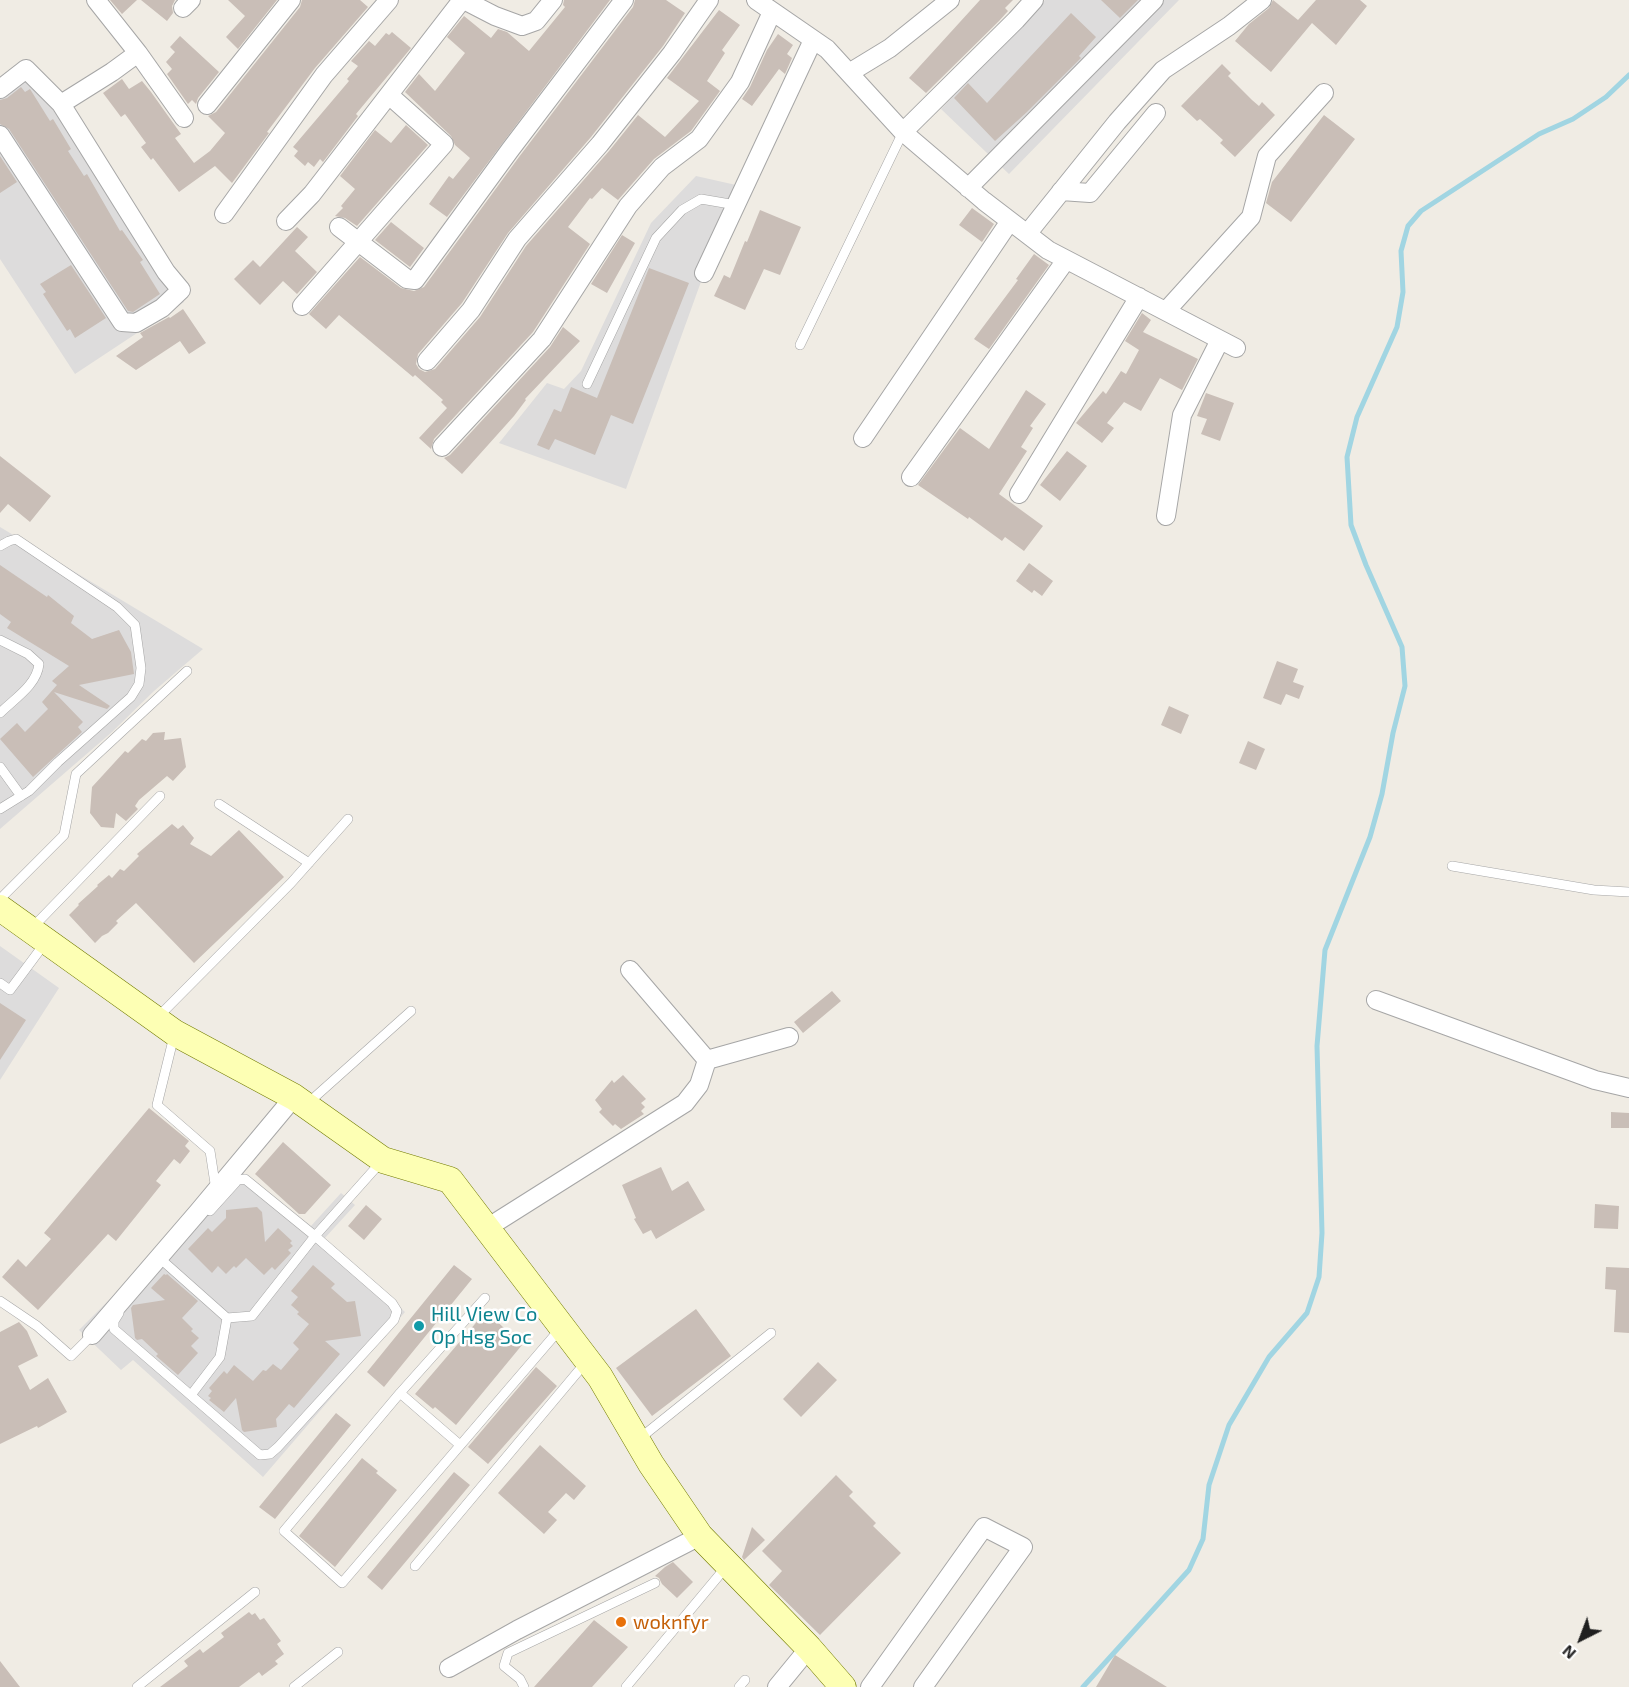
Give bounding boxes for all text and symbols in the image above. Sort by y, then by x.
place label: Hill View Co Op Hsg Soc [431,1302,537,1349]
marker: Hill View Co Op Hsg Soc [412,1319,426,1333]
north arrow [1551,1609,1611,1669]
place label: woknfyr [633,1610,709,1634]
marker: woknfyr [614,1615,628,1629]
text: N [1558,1642,1579,1664]

